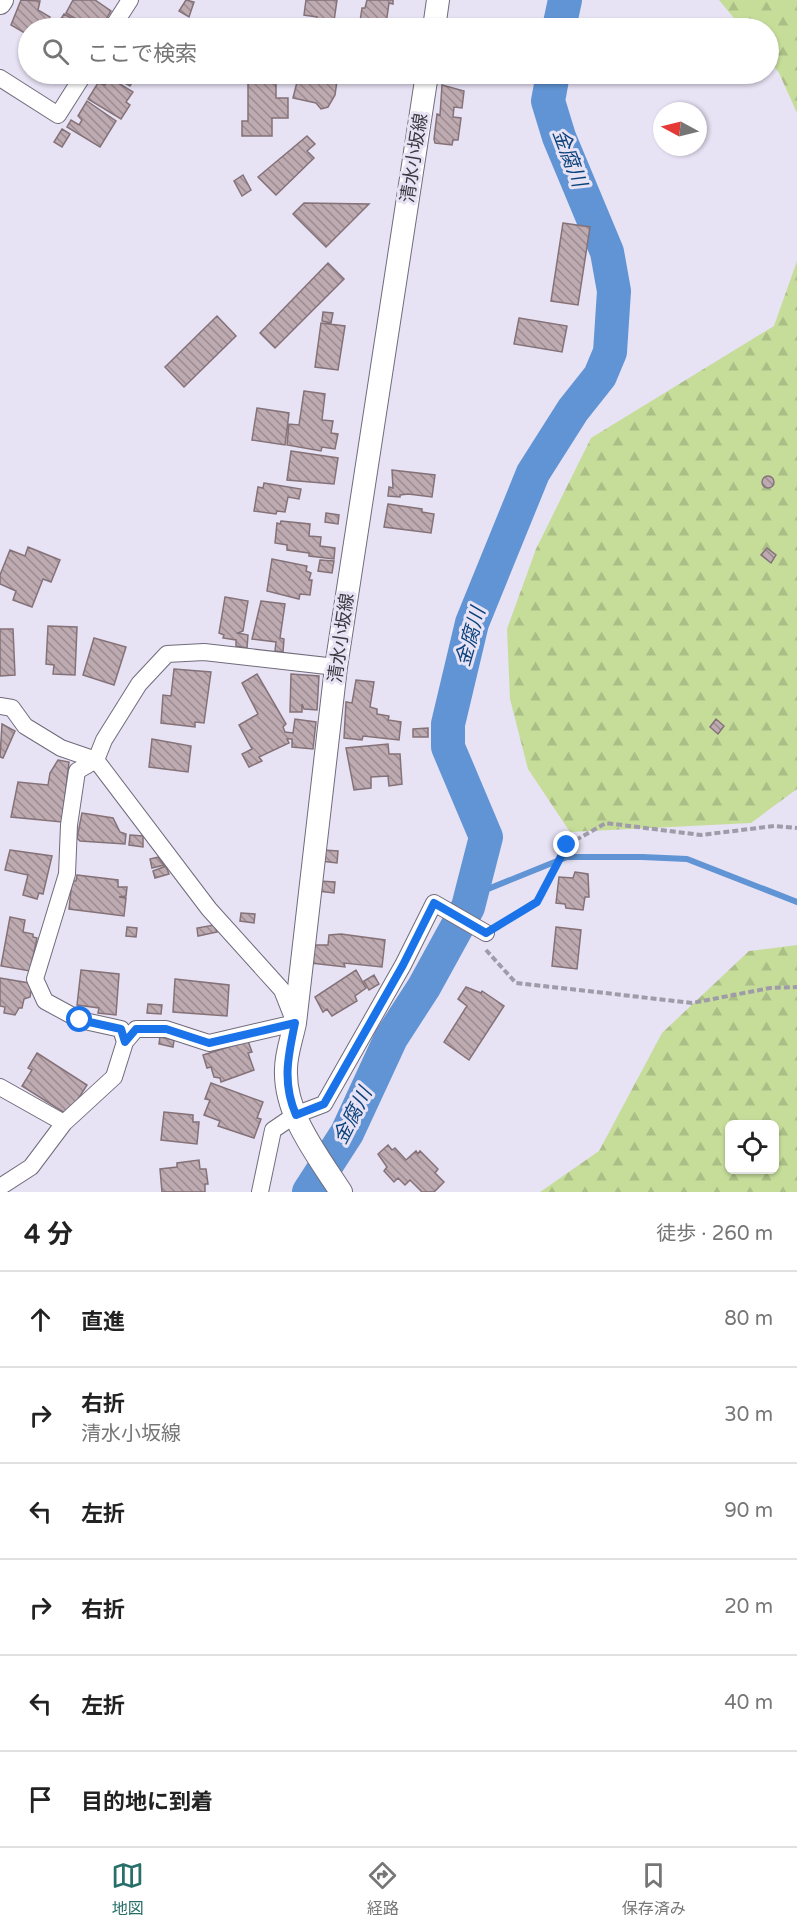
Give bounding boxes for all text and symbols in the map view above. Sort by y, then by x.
search box [18,18,779,84]
icon: search [39,35,72,68]
text: ここで検索 [87,41,197,67]
north arrow [653,102,707,156]
street label: 清水小坂線 [396,112,432,204]
water label: 金腐川 [547,126,592,192]
street label: 清水小坂線 [324,592,358,684]
water label: 金腐川 [451,603,491,669]
route end [553,831,579,857]
route start [66,1006,92,1032]
water label: 金腐川 [329,1082,378,1148]
map controls [725,1120,779,1174]
button: locate [725,1120,779,1174]
text: 4 分 [24,1219,73,1250]
text: 徒歩 · 260 m [656,1222,773,1246]
icon: ahead [24,1303,57,1336]
text: 80 m [724,1307,773,1331]
text: 直進 [81,1309,125,1335]
text: 右折 [81,1391,125,1417]
icon: right [24,1399,57,1432]
text: 30 m [724,1403,773,1427]
text: 清水小坂線 [81,1422,181,1446]
icon: left [24,1495,57,1528]
text: 90 m [724,1499,773,1523]
text: 左折 [81,1501,125,1527]
icon: right [24,1591,57,1624]
text: 20 m [724,1595,773,1619]
text: 右折 [81,1597,125,1623]
icon: left [24,1687,57,1720]
text: 40 m [724,1691,773,1715]
text: 左折 [81,1693,125,1719]
icon: arrive [24,1783,57,1816]
text: 目的地に到着 [81,1789,213,1815]
tab: 地図 [111,1859,144,1919]
tab: 経路 [366,1859,399,1919]
tab: 保存済み [622,1859,686,1919]

